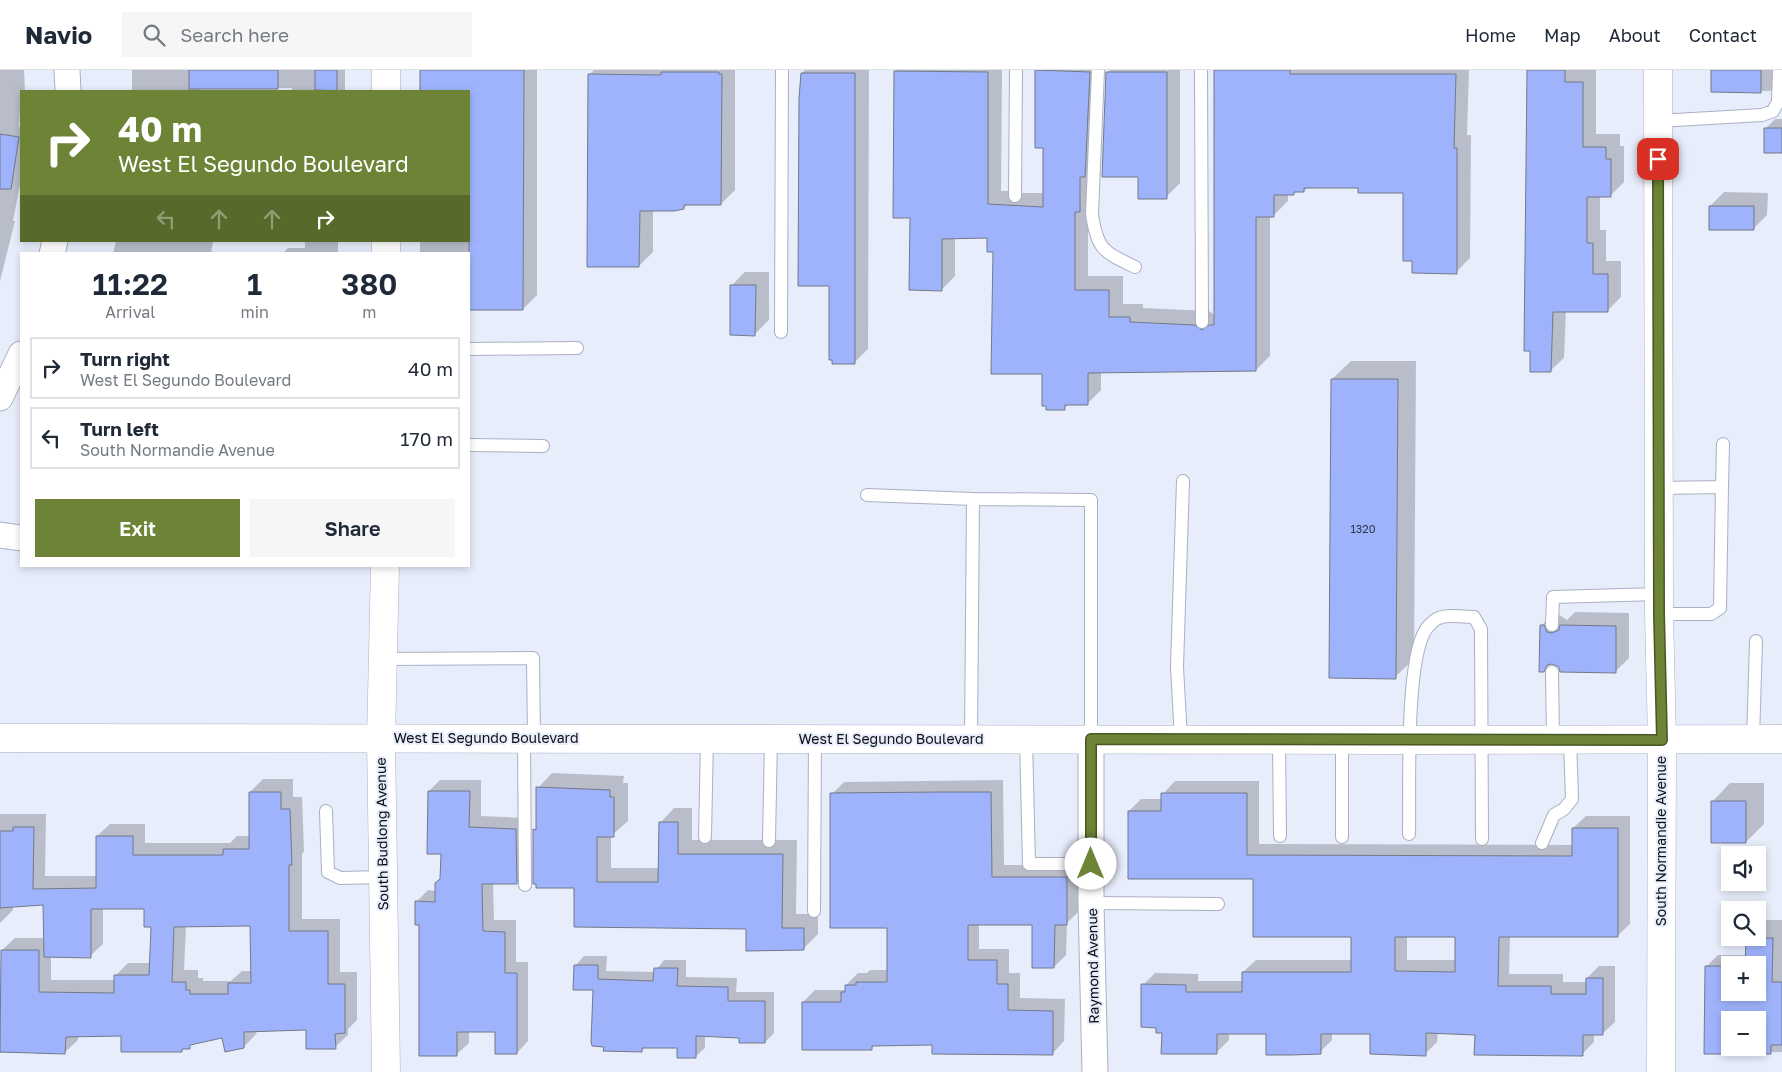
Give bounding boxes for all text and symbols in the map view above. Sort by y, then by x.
search box [122,12,472,57]
text: Navio [25,20,92,49]
icon: search [140,21,168,49]
text: Search here [180,23,289,46]
text: Home [1465,24,1516,46]
text: Map [1544,24,1581,46]
text: About [1609,24,1661,46]
text: Contact [1689,24,1757,46]
text: 40 m [118,108,202,150]
icon: right [35,110,100,175]
pin [1637,138,1679,180]
icon: arrive [1644,145,1672,173]
text: West El Segundo Boulevard [118,150,409,177]
icon: left [152,205,180,233]
icon: ahead [205,205,233,233]
icon: ahead [258,205,286,233]
icon: right [311,205,339,233]
text: 11:22 [93,266,168,302]
text: 1 [247,266,262,302]
text: 380 [341,266,397,302]
text: Arrival [105,302,155,322]
text: min [240,302,269,322]
text: m [362,302,376,322]
text: Turn right [80,347,170,370]
icon: right [37,354,65,382]
text: 40 m [408,357,453,380]
text: West El Segundo Boulevard [80,370,291,390]
text: Turn left [80,417,159,440]
icon: left [37,424,65,452]
text: 170 m [400,427,453,450]
text: South Normandie Avenue [80,440,275,460]
button: Exit [35,499,240,557]
button: Share [250,499,455,557]
house number: 1320 [1351,522,1376,535]
street label: West El Segundo Boulevard [393,729,579,746]
street label: West El Segundo Boulevard [798,730,984,747]
street label: South Normandie Avenue [1652,756,1669,926]
street label: South Budlong Avenue [372,757,391,911]
position arrow [1064,837,1116,889]
map controls [1721,846,1766,1056]
button: sound [1721,846,1766,891]
button: search [1721,901,1766,946]
street label: Raymond Avenue [1083,908,1102,1024]
button: + [1721,956,1766,1001]
button: − [1721,1011,1766,1056]

